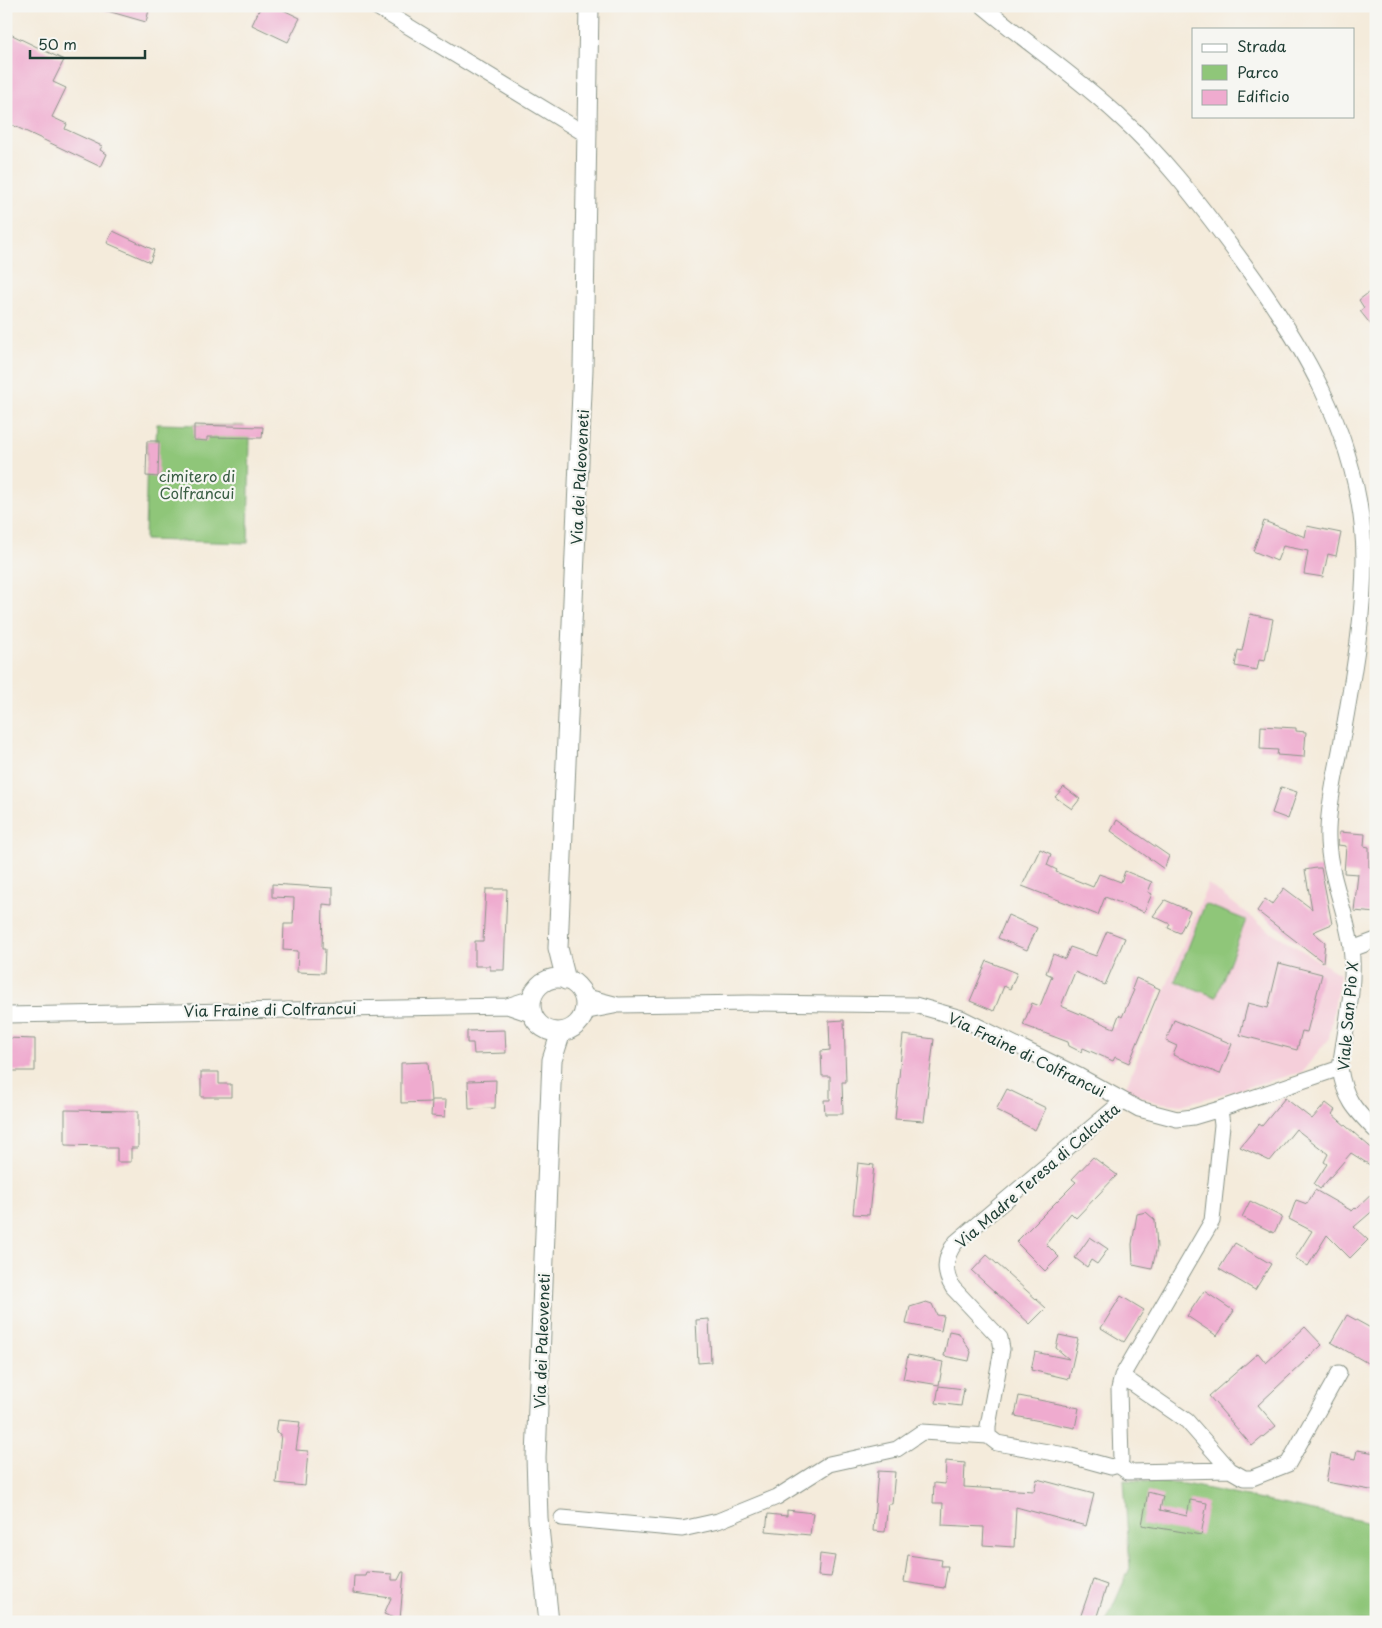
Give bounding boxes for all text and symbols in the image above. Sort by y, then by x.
scale bar [30,28,145,60]
legend [1192,28,1354,118]
text: 50 m [38,32,77,55]
text: Strada [1237,34,1287,57]
text: Parco [1237,60,1279,83]
text: Edificio [1237,84,1290,107]
street label: Via dei Paleoveneti [564,409,594,545]
park label: cimitero di Colfrancui [159,464,235,504]
street label: Viale San Pio X [1331,960,1363,1072]
street label: Via Fraine di Colfrancui [184,996,356,1022]
street label: Via Fraine di Colfrancui [944,1006,1110,1102]
street label: Via Madre Teresa di Calcutta [950,1096,1125,1253]
street label: Via dei Paleoveneti [527,1273,555,1409]

